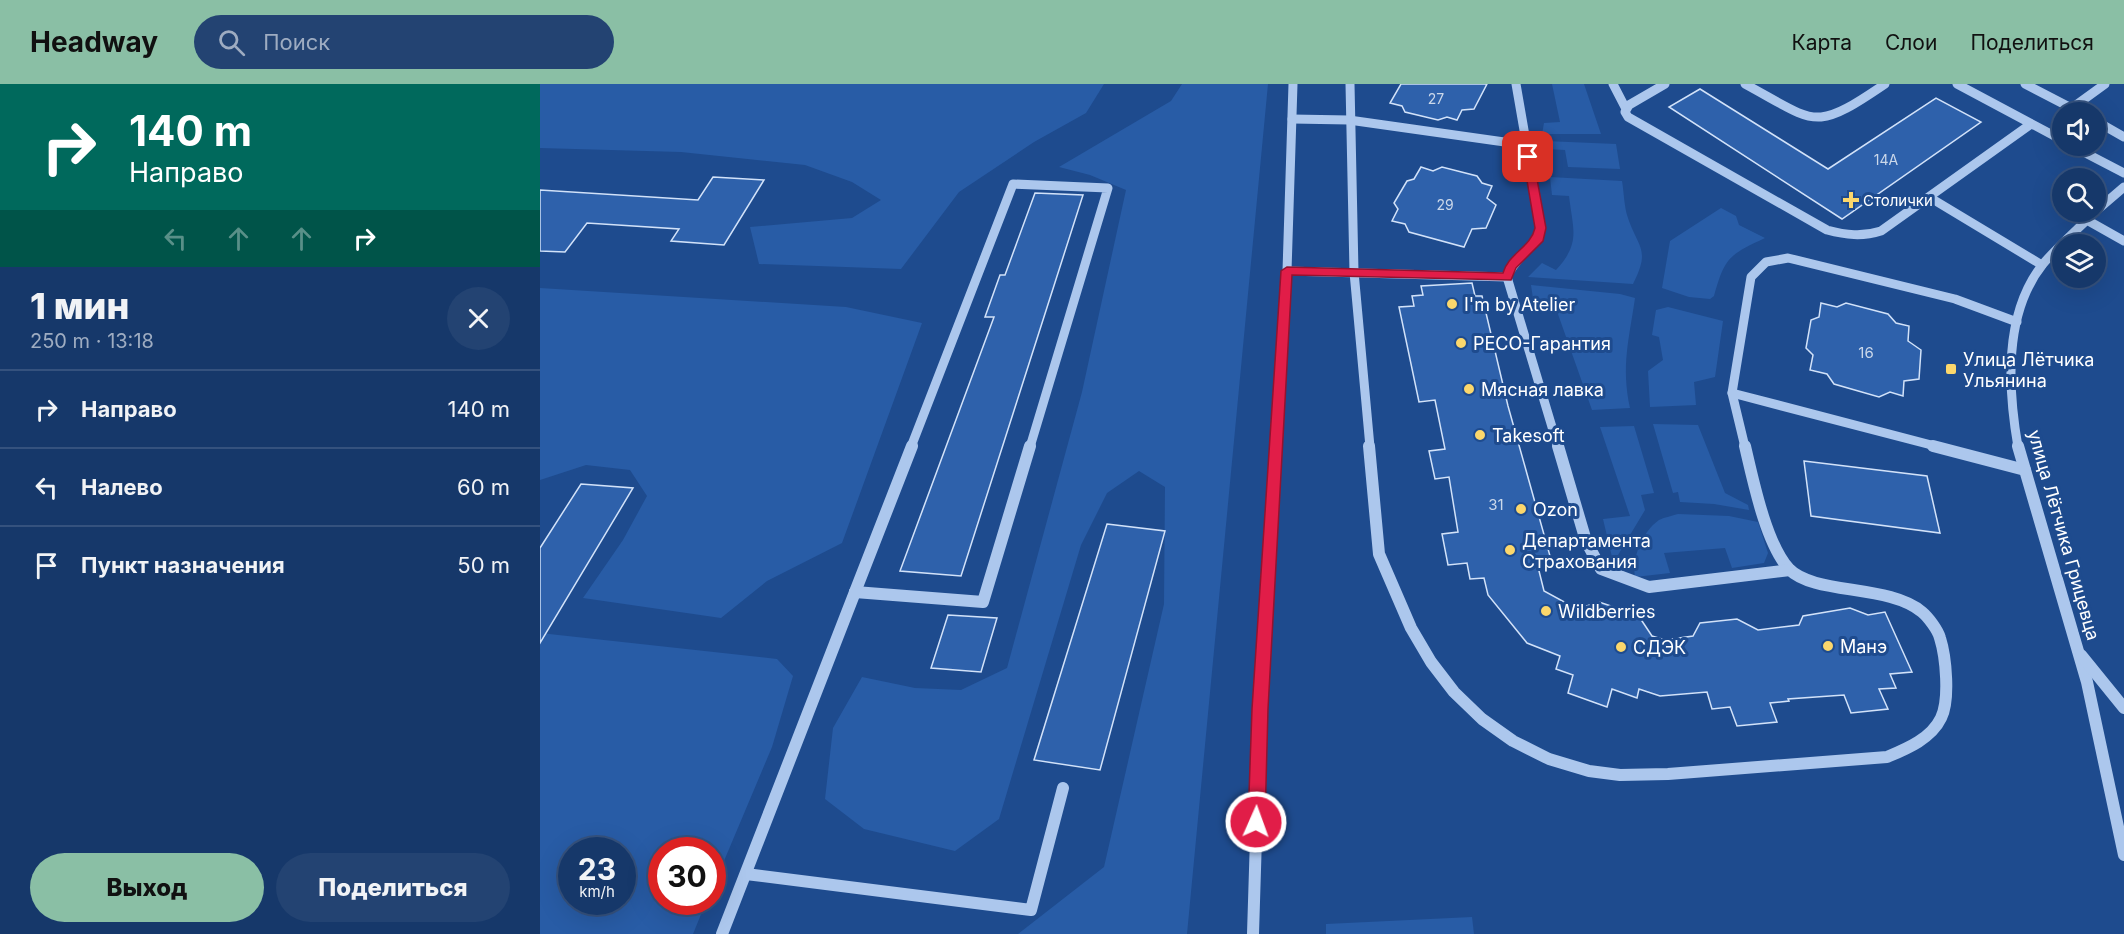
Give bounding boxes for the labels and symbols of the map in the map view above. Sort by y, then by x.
house number: 27 [1428,90,1444,107]
pin [1502,131,1553,182]
house number: 14А [1874,151,1899,168]
place label: Столички [1863,191,1933,210]
marker: Столички [1844,193,1858,207]
house number: 29 [1436,196,1454,213]
place label: I'm by Atelier [1464,294,1575,315]
marker: I'm by Atelier [1445,297,1459,311]
place label: РЕСО-Гарантия [1473,333,1611,354]
marker: РЕСО-Гарантия [1454,336,1468,350]
house number: 16 [1858,343,1874,362]
place label: Улица Лётчика Ульянина [1963,349,2094,391]
marker: Улица Лётчика Ульянина [1944,362,1958,376]
place label: Мясная лавка [1481,379,1604,400]
marker: Мясная лавка [1462,382,1476,396]
place label: Takesoft [1492,425,1565,446]
street label: улица Лётчика Грицевца [2024,427,2104,643]
marker: Takesoft [1473,428,1487,442]
house number: 31 [1488,495,1504,514]
place label: Ozon [1533,499,1578,520]
marker: Ozon [1514,502,1528,516]
place label: Департамента Страхования [1522,530,1651,572]
marker: Департамента Страхования [1503,543,1517,557]
place label: Wildberries [1558,601,1655,622]
marker: Wildberries [1539,604,1553,618]
place label: Манэ [1840,636,1887,657]
place label: СДЭК [1633,637,1686,658]
marker: Манэ [1821,639,1835,653]
marker: СДЭК [1614,640,1628,654]
position arrow [1224,790,1288,854]
speed limit sign: 30 [648,837,726,915]

